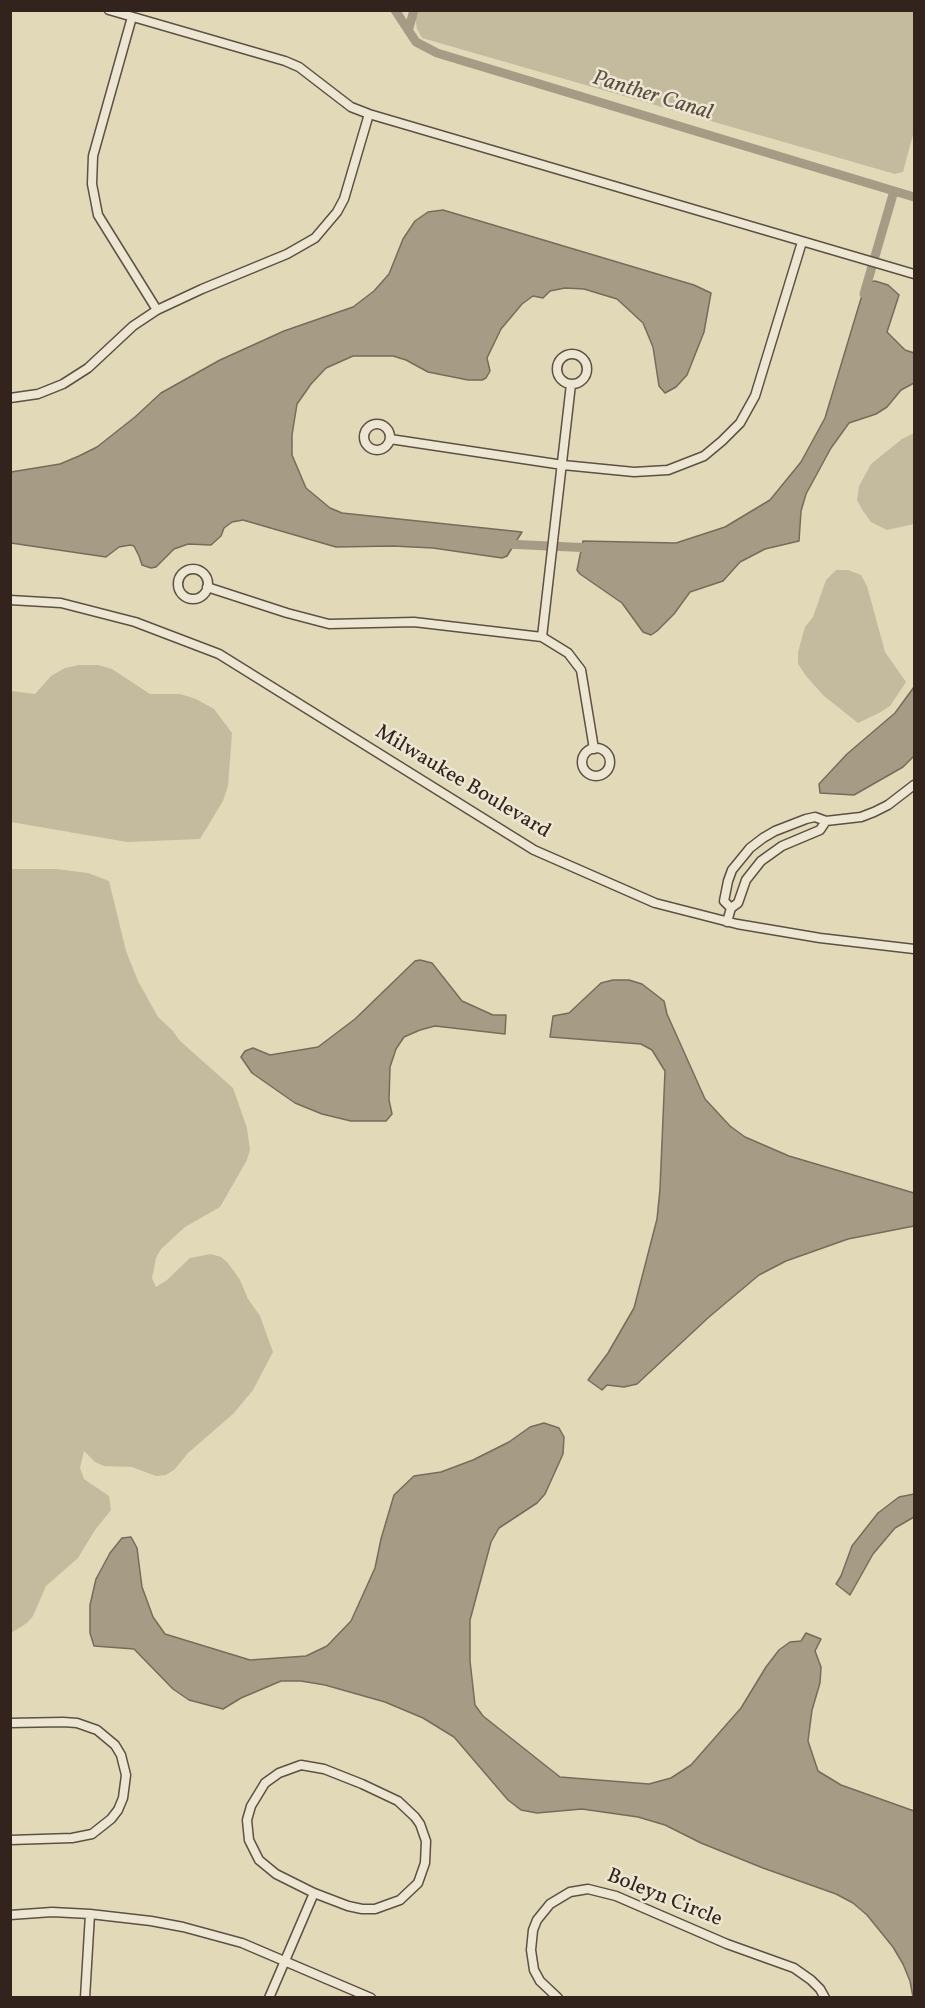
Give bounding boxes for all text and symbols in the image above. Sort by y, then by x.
water label: Panther Canal [589,66,715,128]
street label: Milwaukee Boulevard [370,721,554,845]
street label: Boleyn Circle [603,1864,725,1934]

